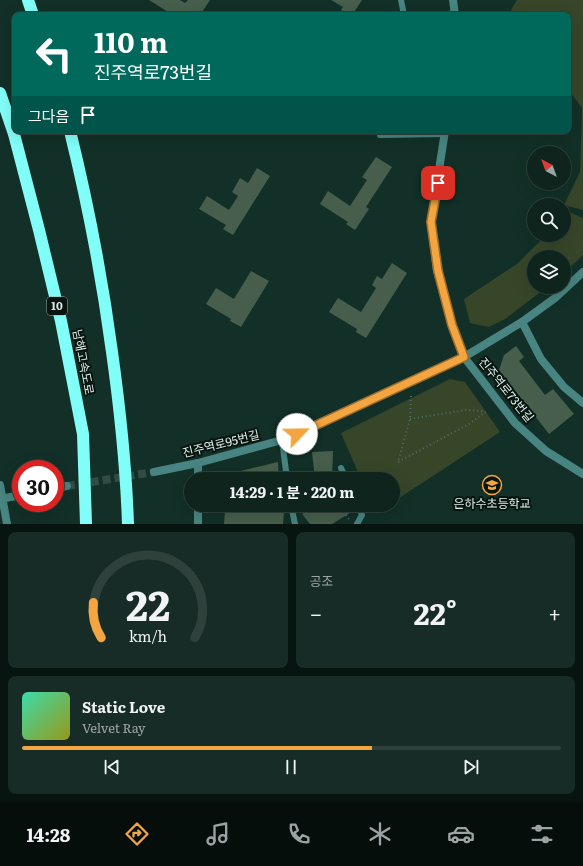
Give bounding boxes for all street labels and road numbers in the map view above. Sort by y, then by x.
road number: 10 [47,297,67,315]
street label: 남해고속도로 [69,328,99,396]
street label: 진주역로73번길 [475,353,539,426]
street label: 진주역로95번길 [180,425,261,461]

